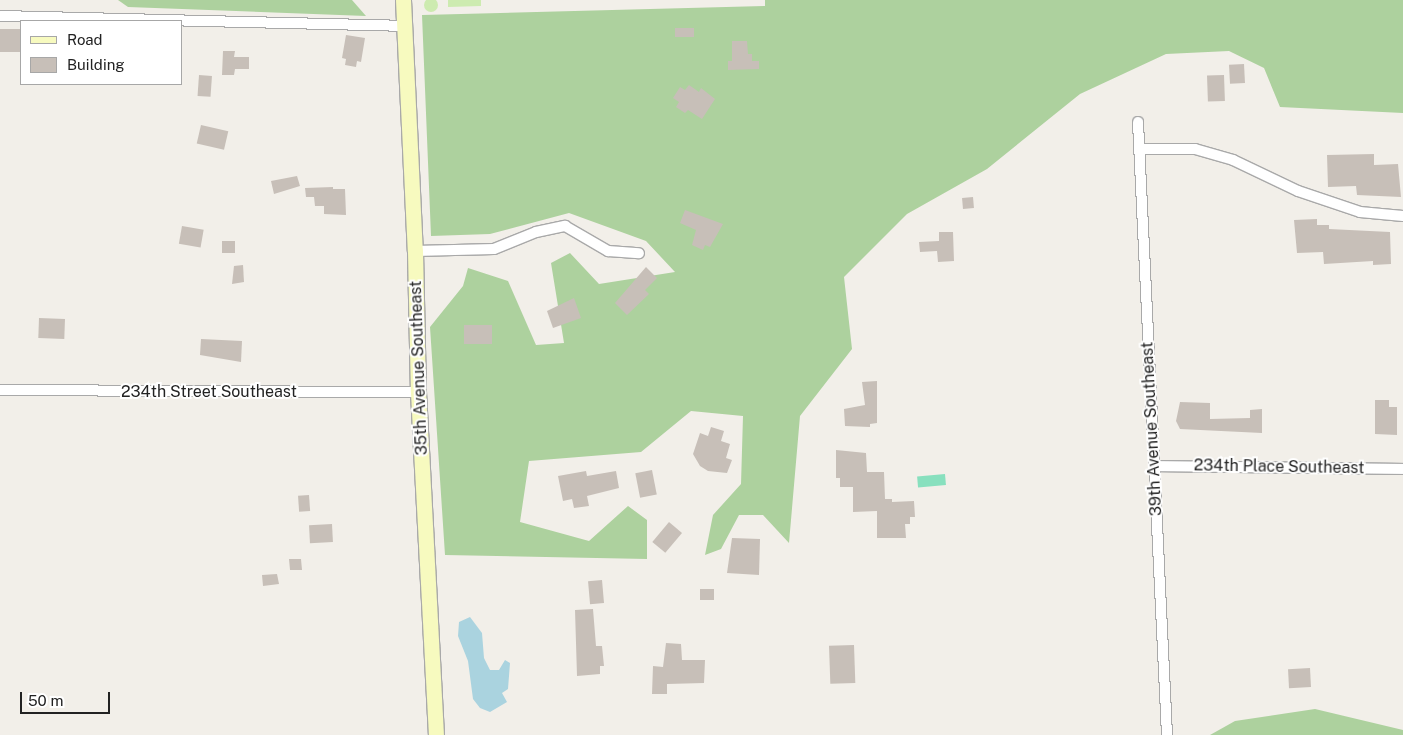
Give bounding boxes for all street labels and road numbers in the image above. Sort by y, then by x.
street label: 35th Avenue Southeast [406,280,432,456]
street label: 39th Avenue Southeast [1138,341,1166,517]
street label: 234th Street Southeast [121,382,297,402]
street label: 234th Place Southeast [1193,456,1365,478]

